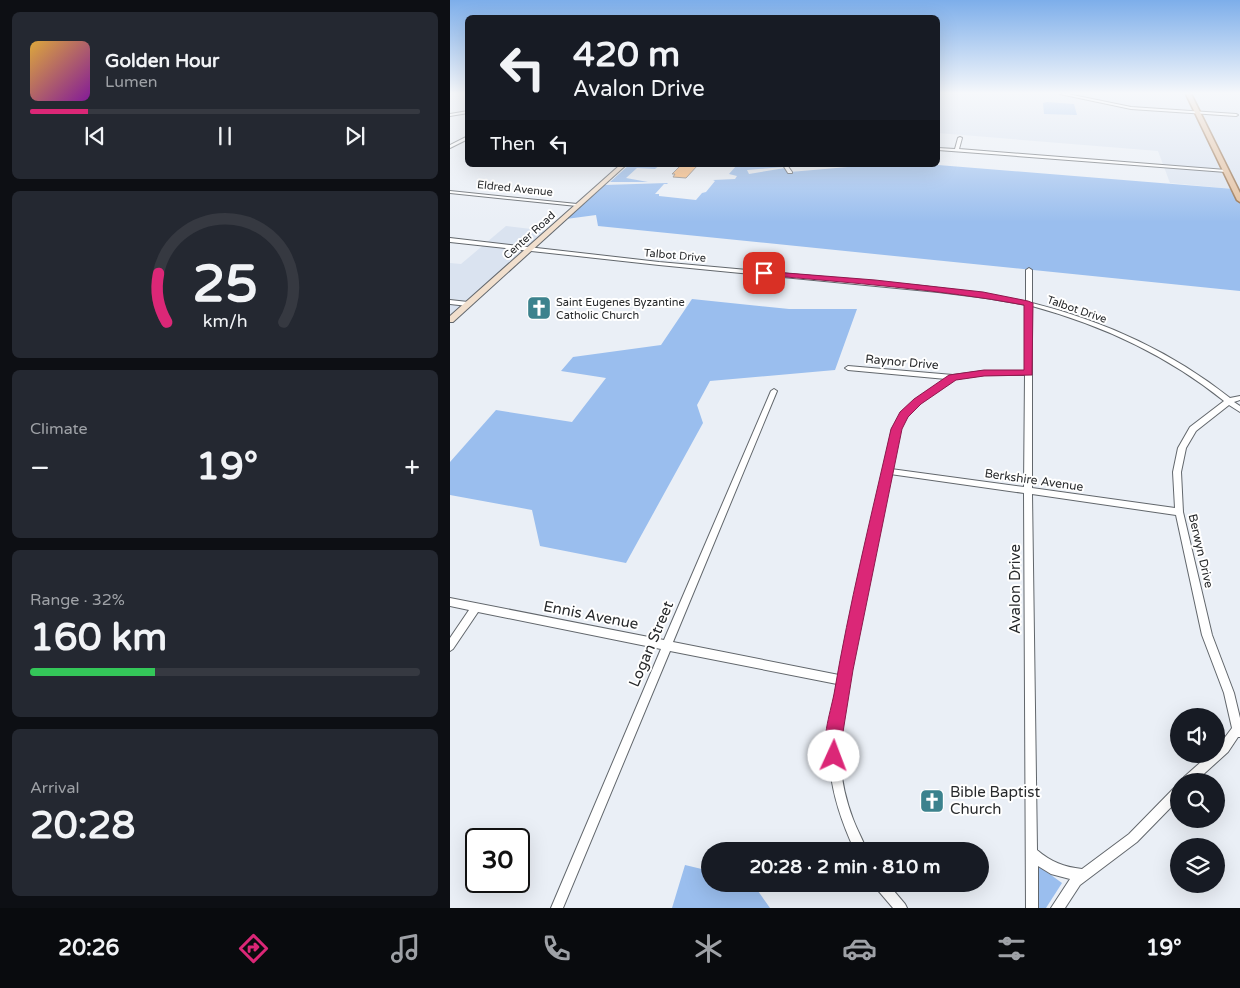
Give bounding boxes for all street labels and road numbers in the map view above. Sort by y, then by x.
street label: Eldred Avenue [476,178,553,199]
street label: Center Road [501,209,558,262]
street label: Talbot Drive [643,246,707,265]
street label: Talbot Drive [1045,293,1108,326]
street label: Raynor Drive [865,352,939,372]
street label: Berkshire Avenue [984,466,1084,494]
street label: Berwyn Drive [1186,513,1216,590]
street label: Avalon Drive [1006,544,1024,634]
street label: Ennis Avenue [542,597,640,633]
street label: Logan Street [625,598,677,690]

